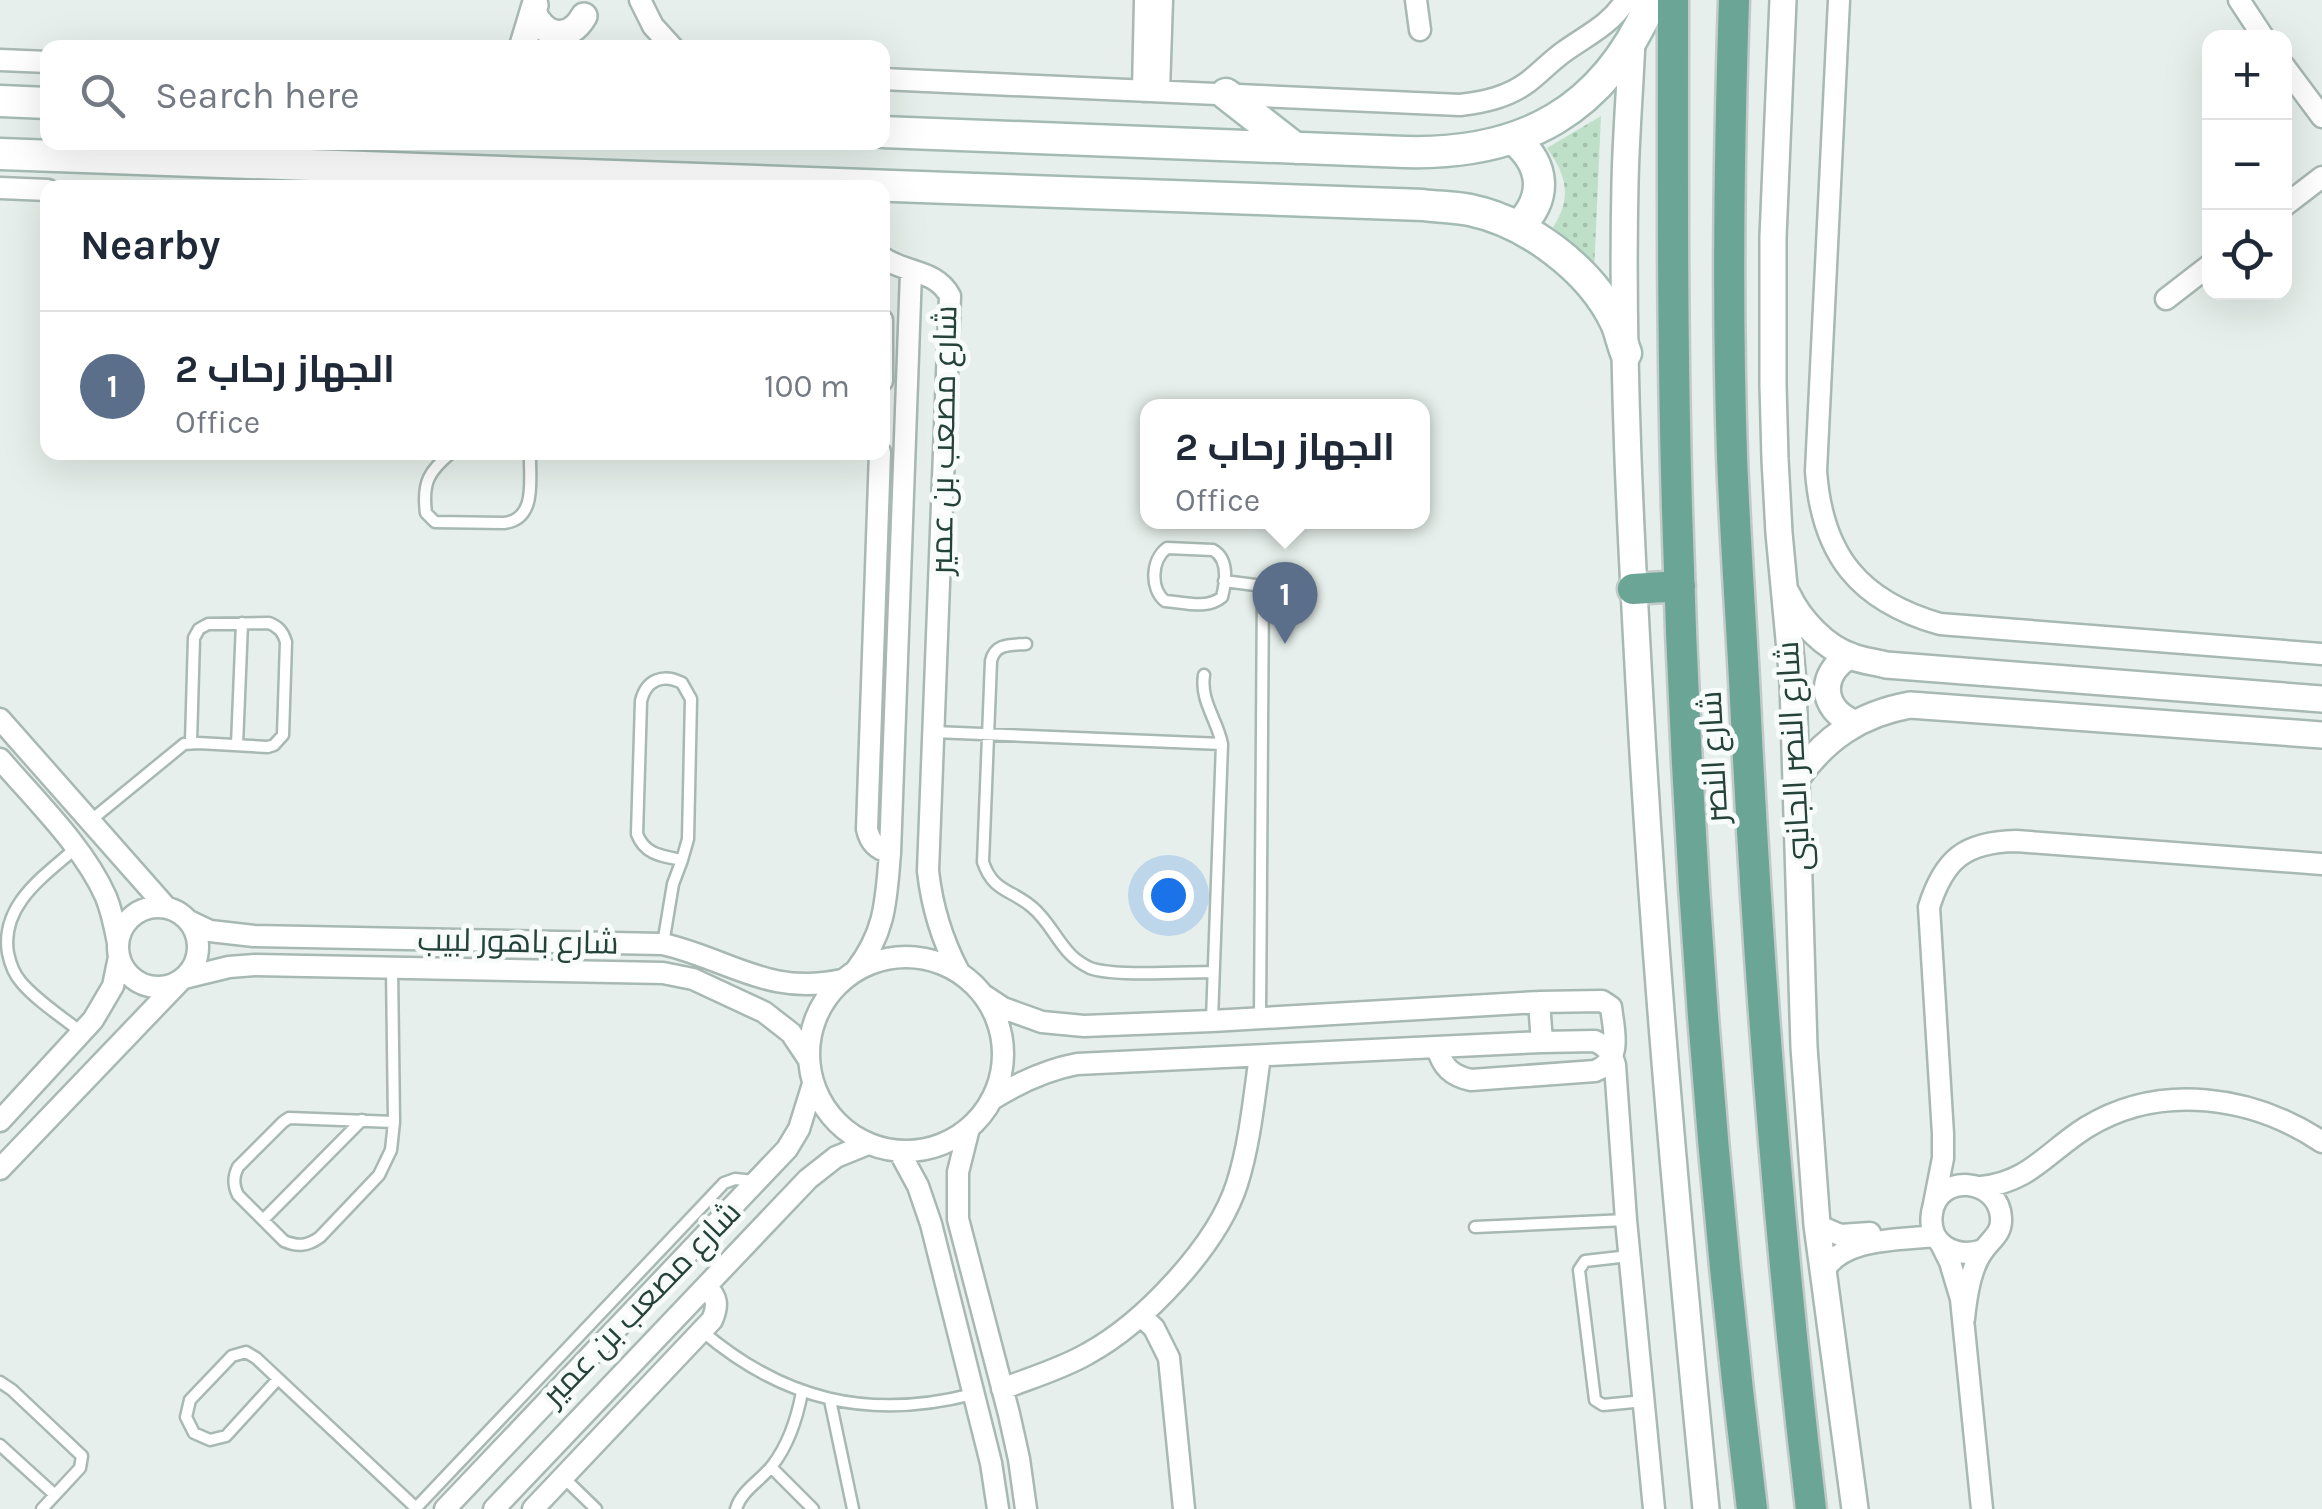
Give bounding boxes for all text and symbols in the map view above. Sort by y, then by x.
map controls [2202,30,2292,300]
button: + [2202,30,2292,120]
search box [40,40,890,150]
icon: search [75,68,130,123]
text: Search here [155,73,359,118]
button: − [2202,120,2292,210]
button: locate [2202,210,2292,300]
text: Nearby [80,220,220,270]
street label: شارع مصعب بن عمير [923,305,967,577]
text: الجهاز رحاب 2 [175,347,395,392]
text: 1 [107,368,118,405]
text: 100 m [764,368,850,405]
popup [1140,399,1430,529]
text: Office [175,404,260,441]
text: الجهاز رحاب 2 [1175,425,1395,470]
text: Office [1175,482,1260,519]
pin: 1 [1252,562,1318,644]
street label: شارع النصر الجانبى [1769,640,1821,872]
street label: شارع النصر [1692,690,1739,826]
your location [1143,870,1194,921]
street label: شارع باهور لبيب [417,921,619,965]
street label: شارع مصعب بن عمير [533,1194,750,1417]

